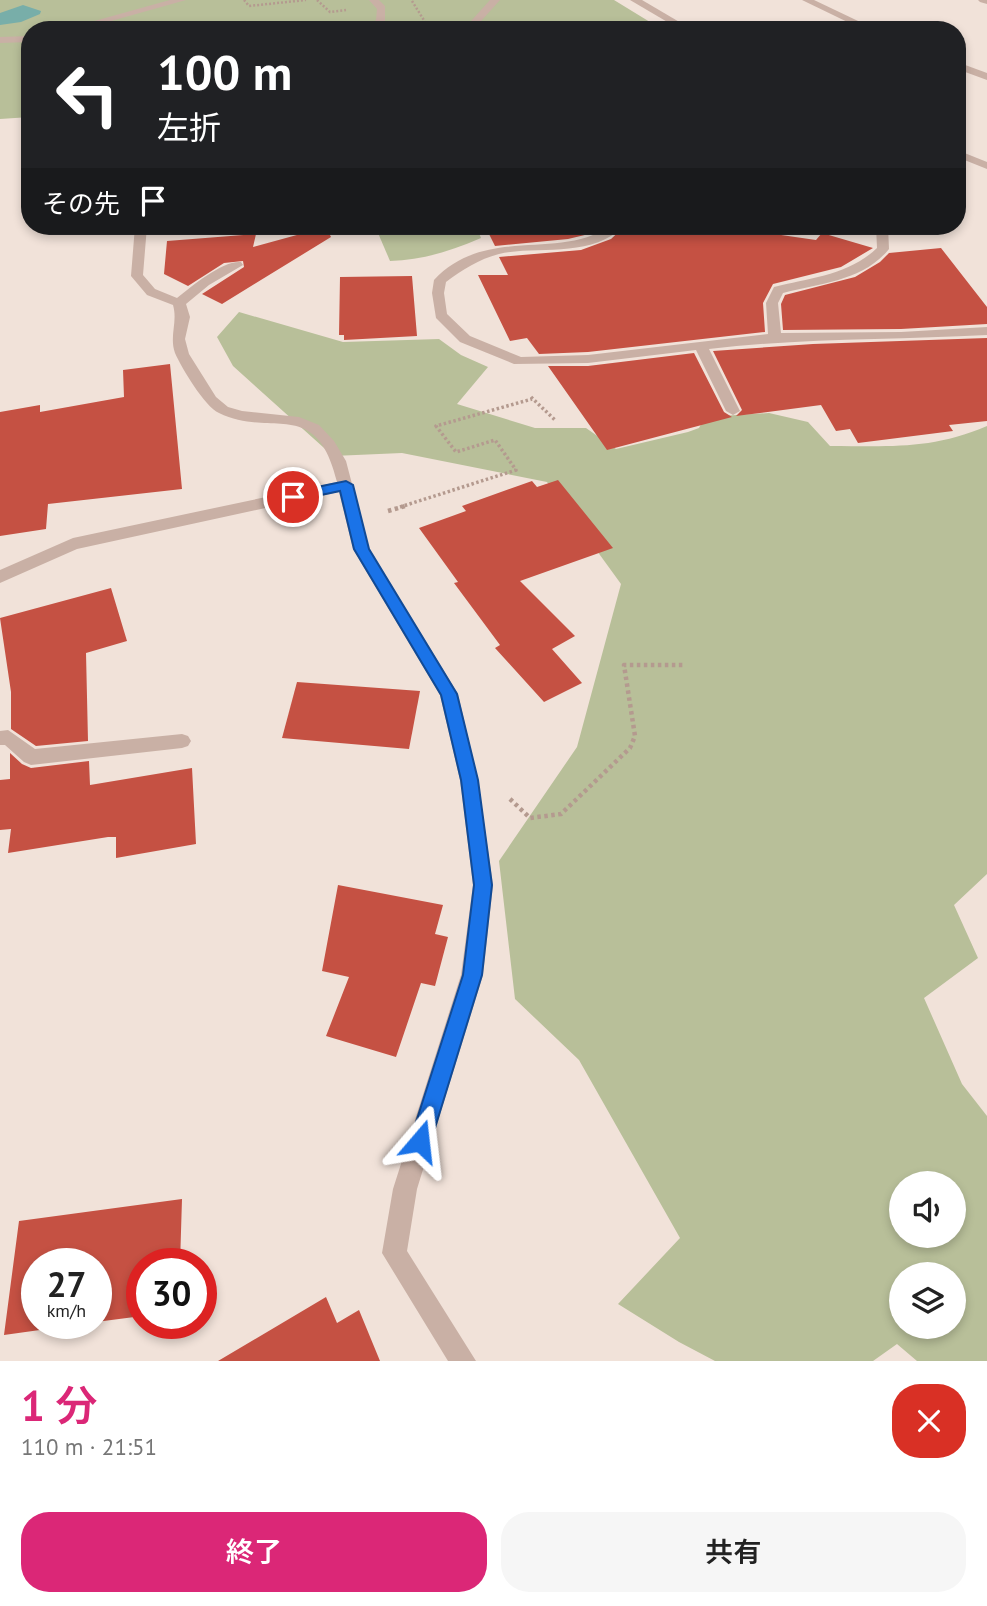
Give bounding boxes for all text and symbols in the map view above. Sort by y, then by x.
text: 100 m [157,40,292,104]
icon: left [42,49,133,140]
text: 左折 [157,106,221,148]
icon: arrive [134,182,172,220]
text: その先 [42,187,120,220]
pin [263,467,323,527]
icon: arrive [274,478,312,516]
position arrow [383,1104,457,1178]
map controls [889,1171,966,1339]
button: sound [889,1171,966,1248]
speed limit sign: 30 [126,1248,217,1339]
text: 27 [47,1261,86,1307]
button: layers [889,1262,966,1339]
text: km/h [47,1299,86,1322]
text: 1 分 [21,1378,97,1433]
button: close [892,1384,966,1458]
text: 110 m · 21:51 [21,1432,157,1461]
button: 終了 [21,1512,487,1592]
button: 共有 [501,1512,966,1592]

